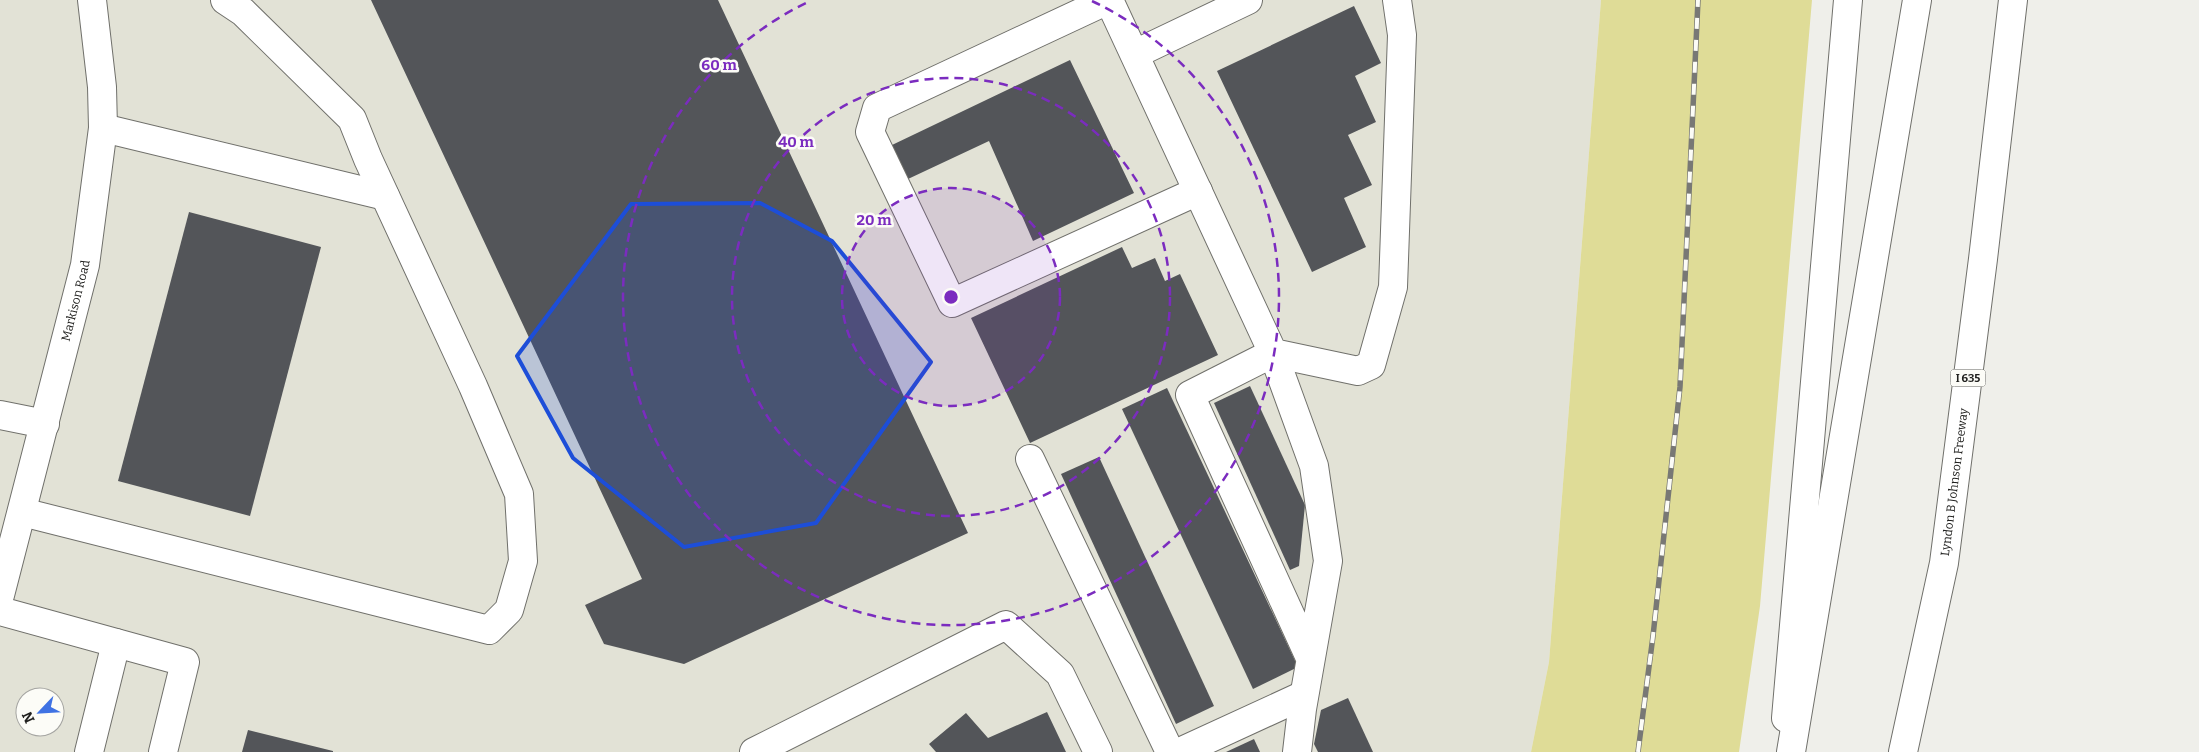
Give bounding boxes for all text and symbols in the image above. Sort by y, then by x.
text: 60 m [701,56,737,74]
text: 40 m [778,133,815,151]
text: 20 m [857,211,892,229]
street label: Markison Road [59,259,93,343]
centre of rings [942,288,960,306]
road number: I 635 [1950,369,1986,386]
street label: Lyndon B Johnson Freeway [1938,407,1971,557]
north arrow [15,687,65,737]
text: N [19,709,39,726]

